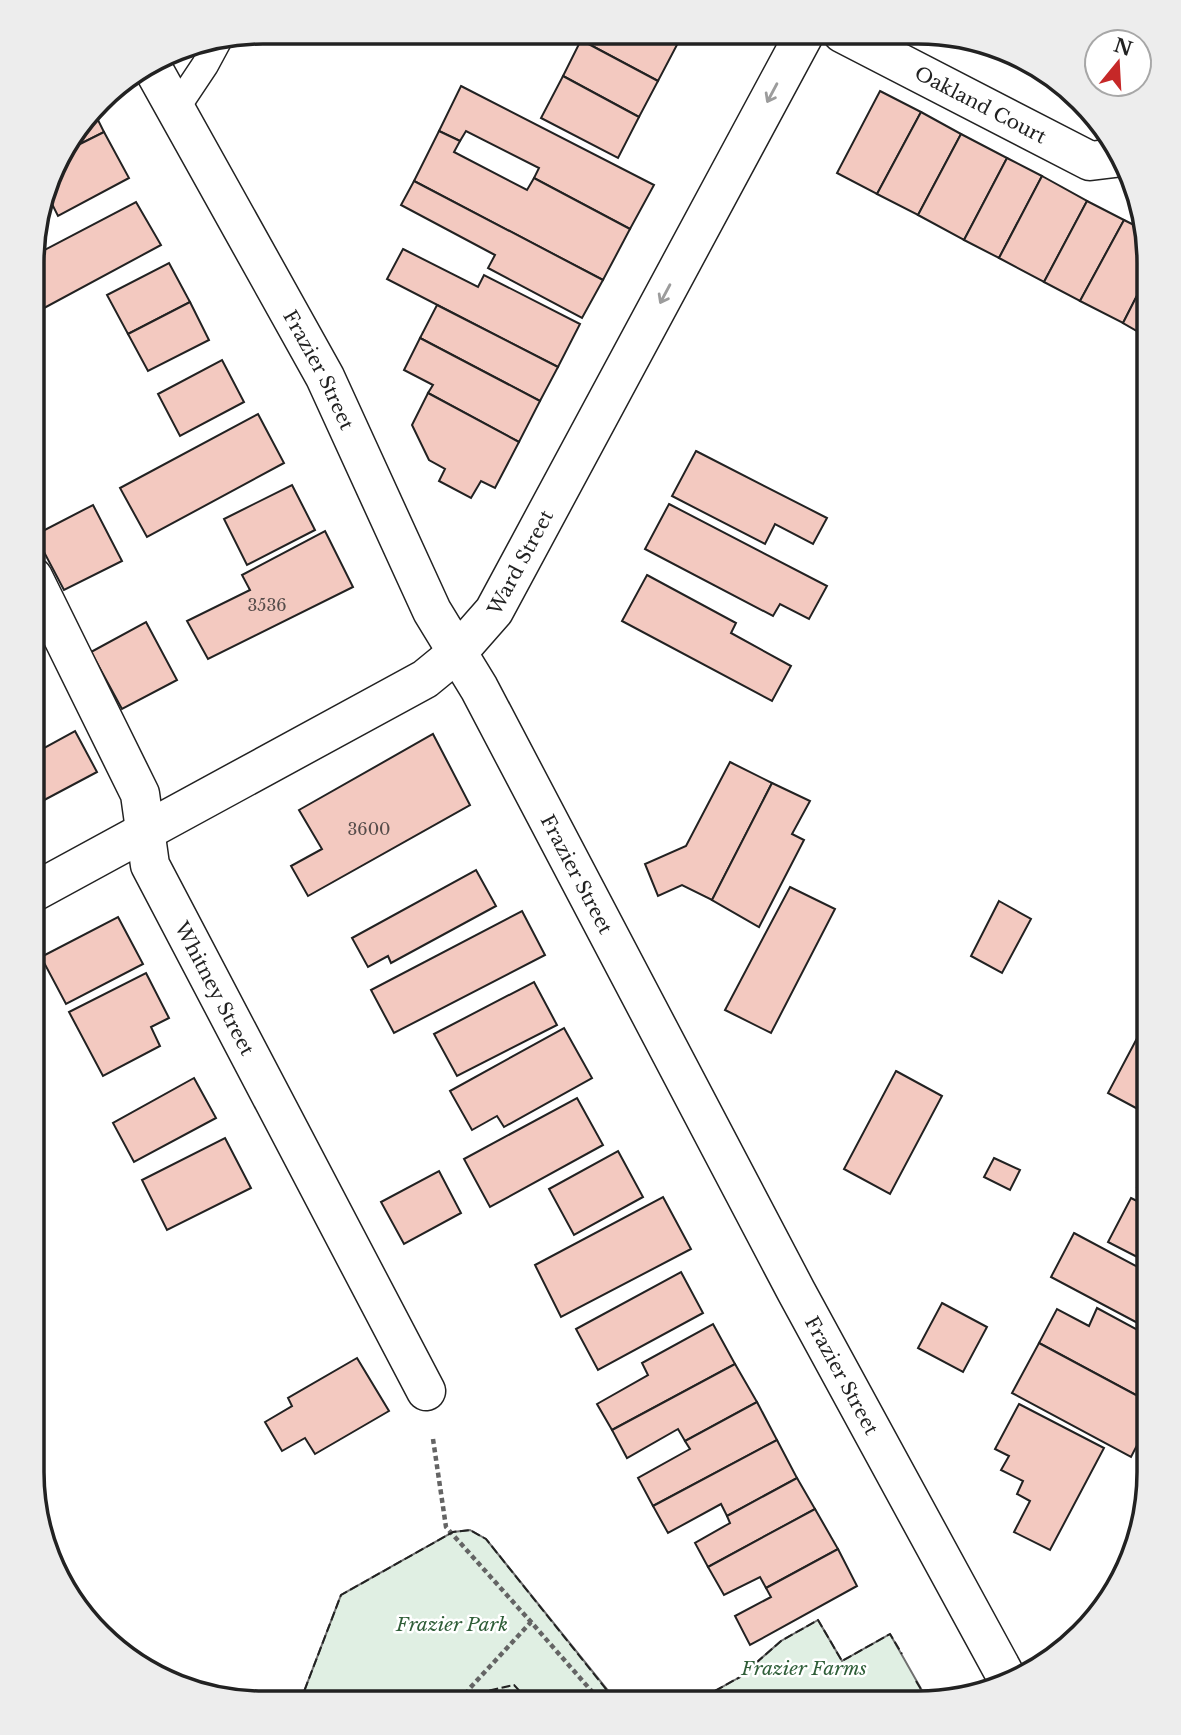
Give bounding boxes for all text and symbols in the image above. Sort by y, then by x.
north arrow [1083,28,1153,98]
text: N [1111,34,1135,61]
street label: Oakland Court [911,61,1051,148]
one-way arrow [765,82,779,103]
one-way arrow [657,283,671,303]
street label: Frazier Street [278,306,359,434]
street label: Ward Street [482,505,558,620]
house number: 3536 [247,595,287,615]
street label: Frazier Street [536,811,618,938]
house number: 3600 [348,819,391,839]
street label: Whitney Street [170,917,260,1060]
street label: Frazier Street [800,1312,884,1439]
park label: Frazier Park [395,1613,508,1636]
park label: Frazier Farms [740,1657,867,1680]

